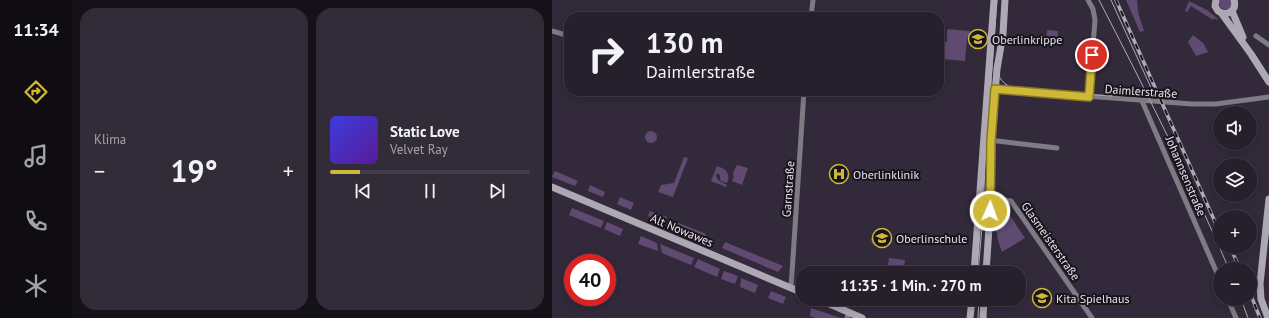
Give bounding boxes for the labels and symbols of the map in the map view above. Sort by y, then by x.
school or university icon: Oberlinkrippe [967,28,989,50]
place label: Oberlinkrippe [992,32,1062,47]
pin [1075,38,1109,72]
street label: Daimlerstraße [1104,81,1178,101]
street label: Johannsenstraße [1162,133,1210,218]
street label: Garnstraße [779,160,797,218]
hospital icon: Oberlinklinik [828,163,850,185]
place label: Oberlinklinik [853,167,919,182]
position arrow [969,190,1011,232]
street label: Glasmeisterstraße [1018,199,1084,283]
street label: Alt Nowawes [648,210,716,250]
school or university icon: Oberlinschule [871,227,893,249]
place label: Oberlinschule [896,231,967,246]
speed limit sign: 40 [564,254,616,306]
school or university icon: Kita Spielhaus [1031,287,1053,309]
place label: Kita Spielhaus [1056,291,1129,306]

